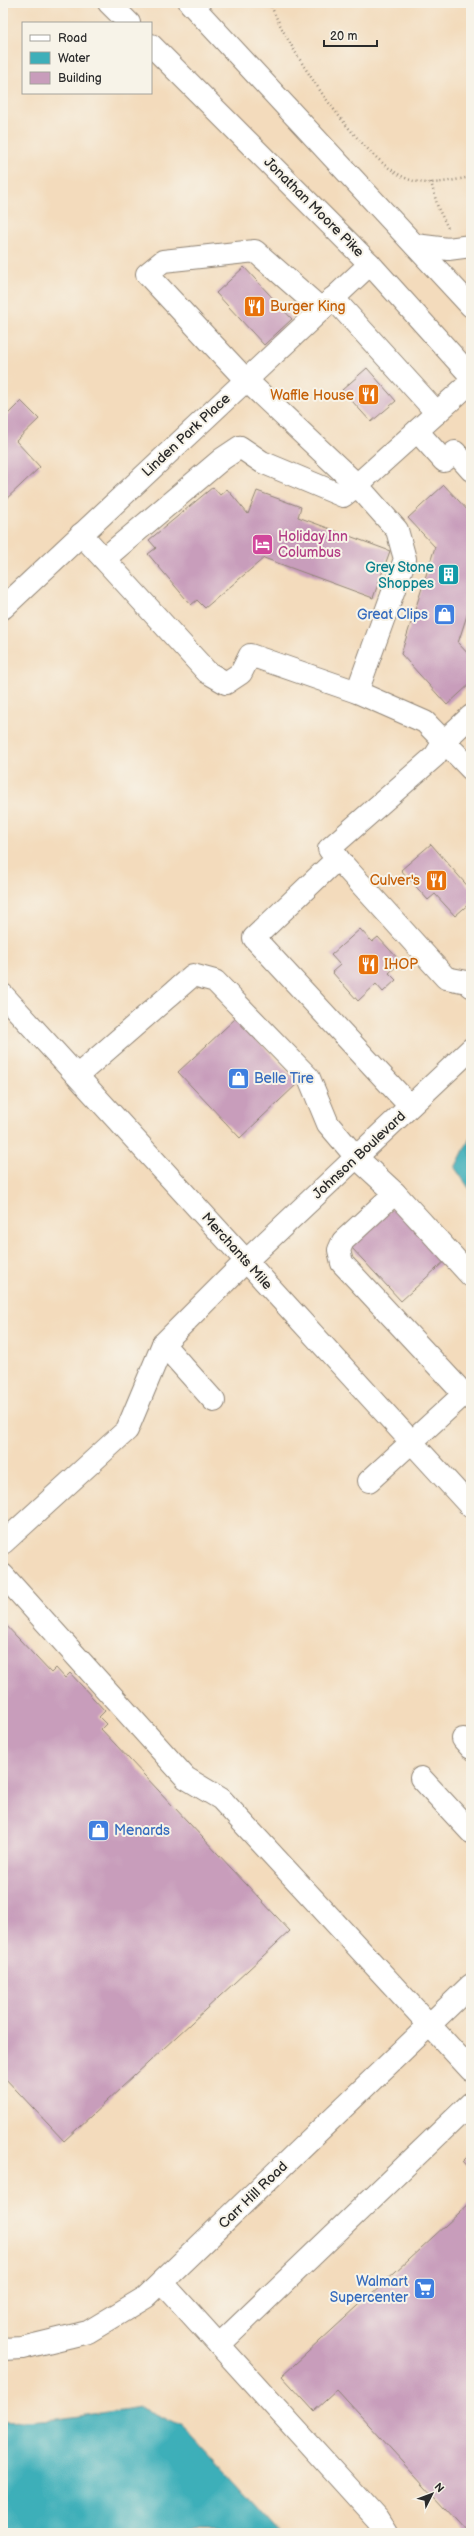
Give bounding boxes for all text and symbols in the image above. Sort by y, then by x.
legend [22,22,152,94]
scale bar [324,22,377,48]
text: 20 m [330,29,357,44]
text: Road [58,31,87,46]
text: Water [58,51,90,66]
text: Building [58,71,102,86]
street label: Jonathan Moore Pike [261,154,367,260]
restaurant icon: Burger King [241,293,267,319]
place label: Burger King [270,298,346,315]
restaurant icon: Waffle House [356,382,382,408]
place label: Waffle House [270,387,354,404]
street label: Linden Park Place [138,390,234,480]
place label: Holiday Inn Columbus [278,528,348,561]
hotel icon: Holiday Inn Columbus [249,531,275,557]
place label: Grey Stone Shoppes [365,559,434,592]
building icon: Grey Stone Shoppes [436,562,462,588]
shop icon: Great Clips [431,601,457,627]
place label: Great Clips [357,606,428,623]
restaurant icon: Culver's [423,867,449,893]
place label: Culver's [370,872,420,889]
restaurant icon: IHOP [356,951,382,977]
place label: IHOP [384,956,418,973]
shop icon: Belle Tire [225,1065,251,1091]
place label: Belle Tire [254,1070,314,1087]
street label: Johnson Boulevard [309,1108,409,1202]
street label: Merchants Mile [198,1209,276,1293]
shop icon: Menards [86,1817,112,1843]
place label: Menards [114,1822,170,1839]
street label: Carr Hill Road [215,2158,291,2232]
place label: Walmart Supercenter [330,2273,409,2306]
supermarket icon: Walmart Supercenter [411,2276,437,2302]
north arrow [412,2474,452,2514]
text: N [431,2480,447,2495]

